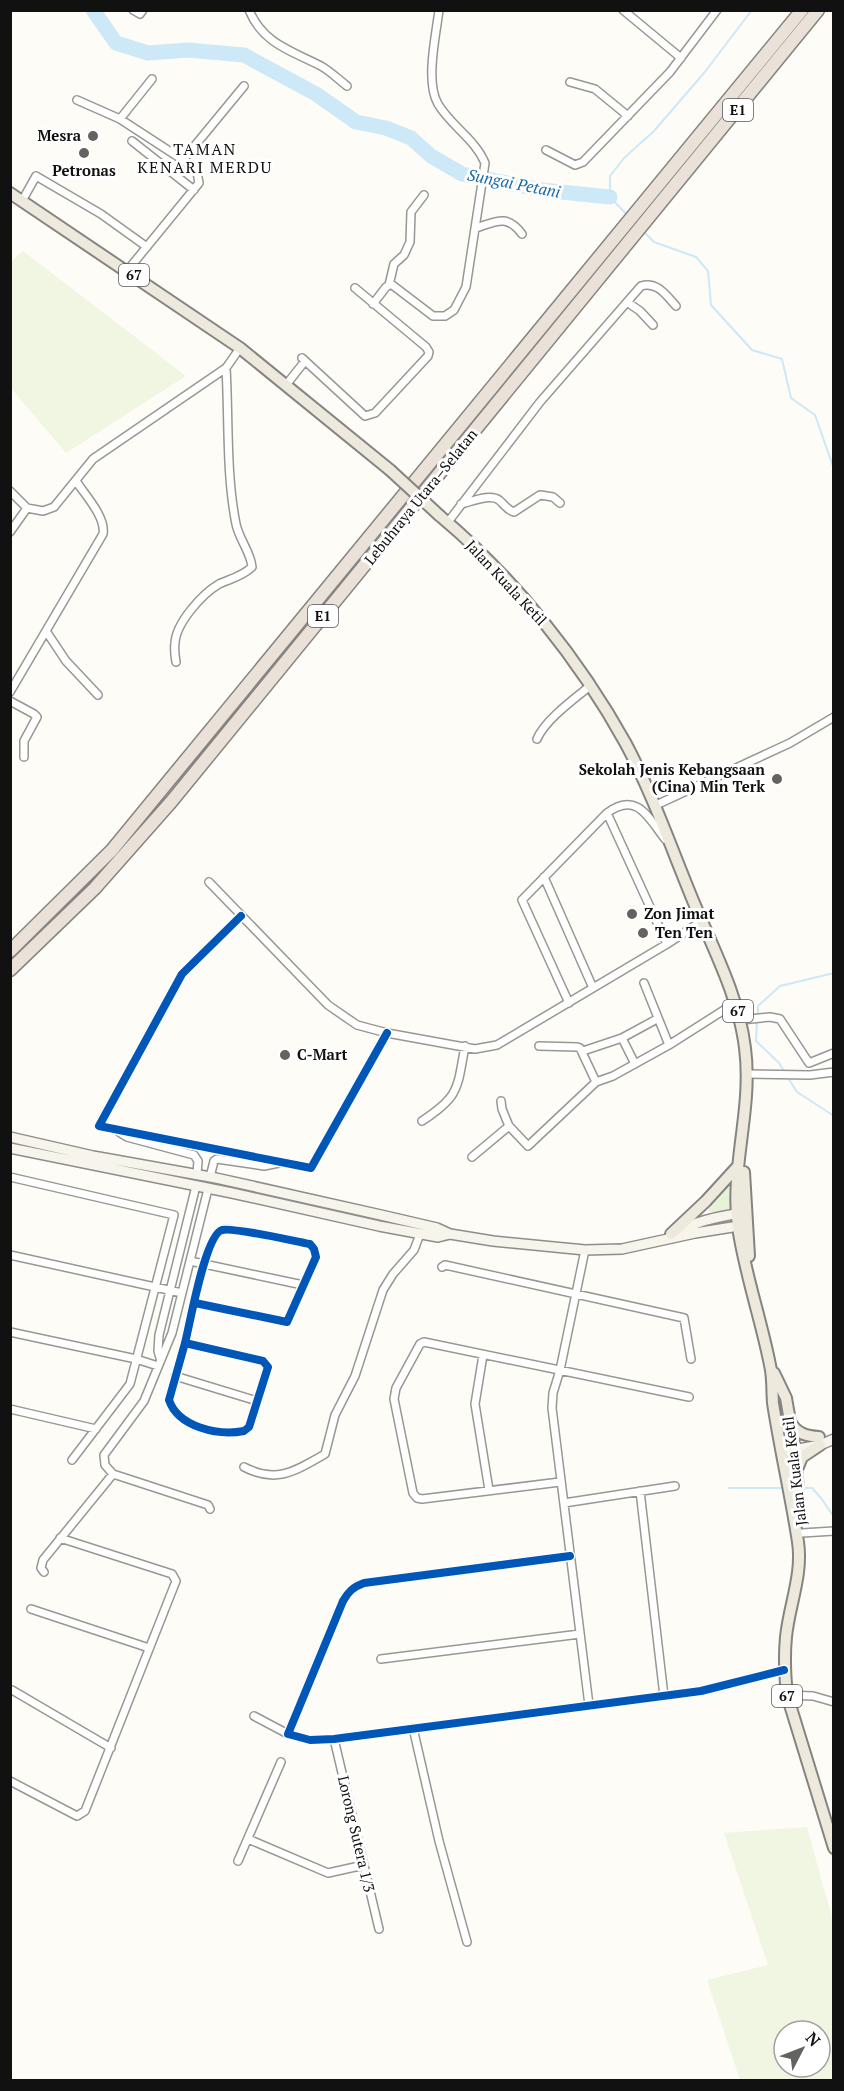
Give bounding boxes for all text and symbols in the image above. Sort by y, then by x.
road number: E1 [723,99,753,121]
place label: Mesra [37,125,82,145]
marker: Mesra [86,129,100,143]
district label: TAMAN KENARI MERDU [137,138,273,178]
marker: Petronas [77,146,91,160]
place label: Petronas [52,160,116,180]
water label: Sungai Petani [466,163,563,203]
road number: 67 [119,264,149,286]
street label: Lebuhraya Utara–Selatan [359,424,481,568]
street label: Jalan Kuala Ketil [462,535,552,629]
road number: E1 [308,605,338,627]
place label: Sekolah Jenis Kebangsaan (Cina) Min Terk [579,759,765,796]
marker: Sekolah Jenis Kebangsaan (Cina) Min Terk [770,772,784,786]
place label: Zon Jimat [644,903,714,923]
marker: Zon Jimat [625,907,639,921]
place label: Ten Ten [655,922,713,942]
marker: Ten Ten [636,926,650,940]
road number: 67 [723,1000,753,1022]
place label: C-Mart [297,1044,347,1064]
marker: C-Mart [278,1048,292,1062]
street label: Jalan Kuala Ketil [777,1415,811,1527]
road number: 67 [772,1685,802,1707]
street label: Lorong Sutera 1/3 [334,1774,380,1894]
north arrow [772,2019,832,2079]
text: N [801,2027,825,2051]

